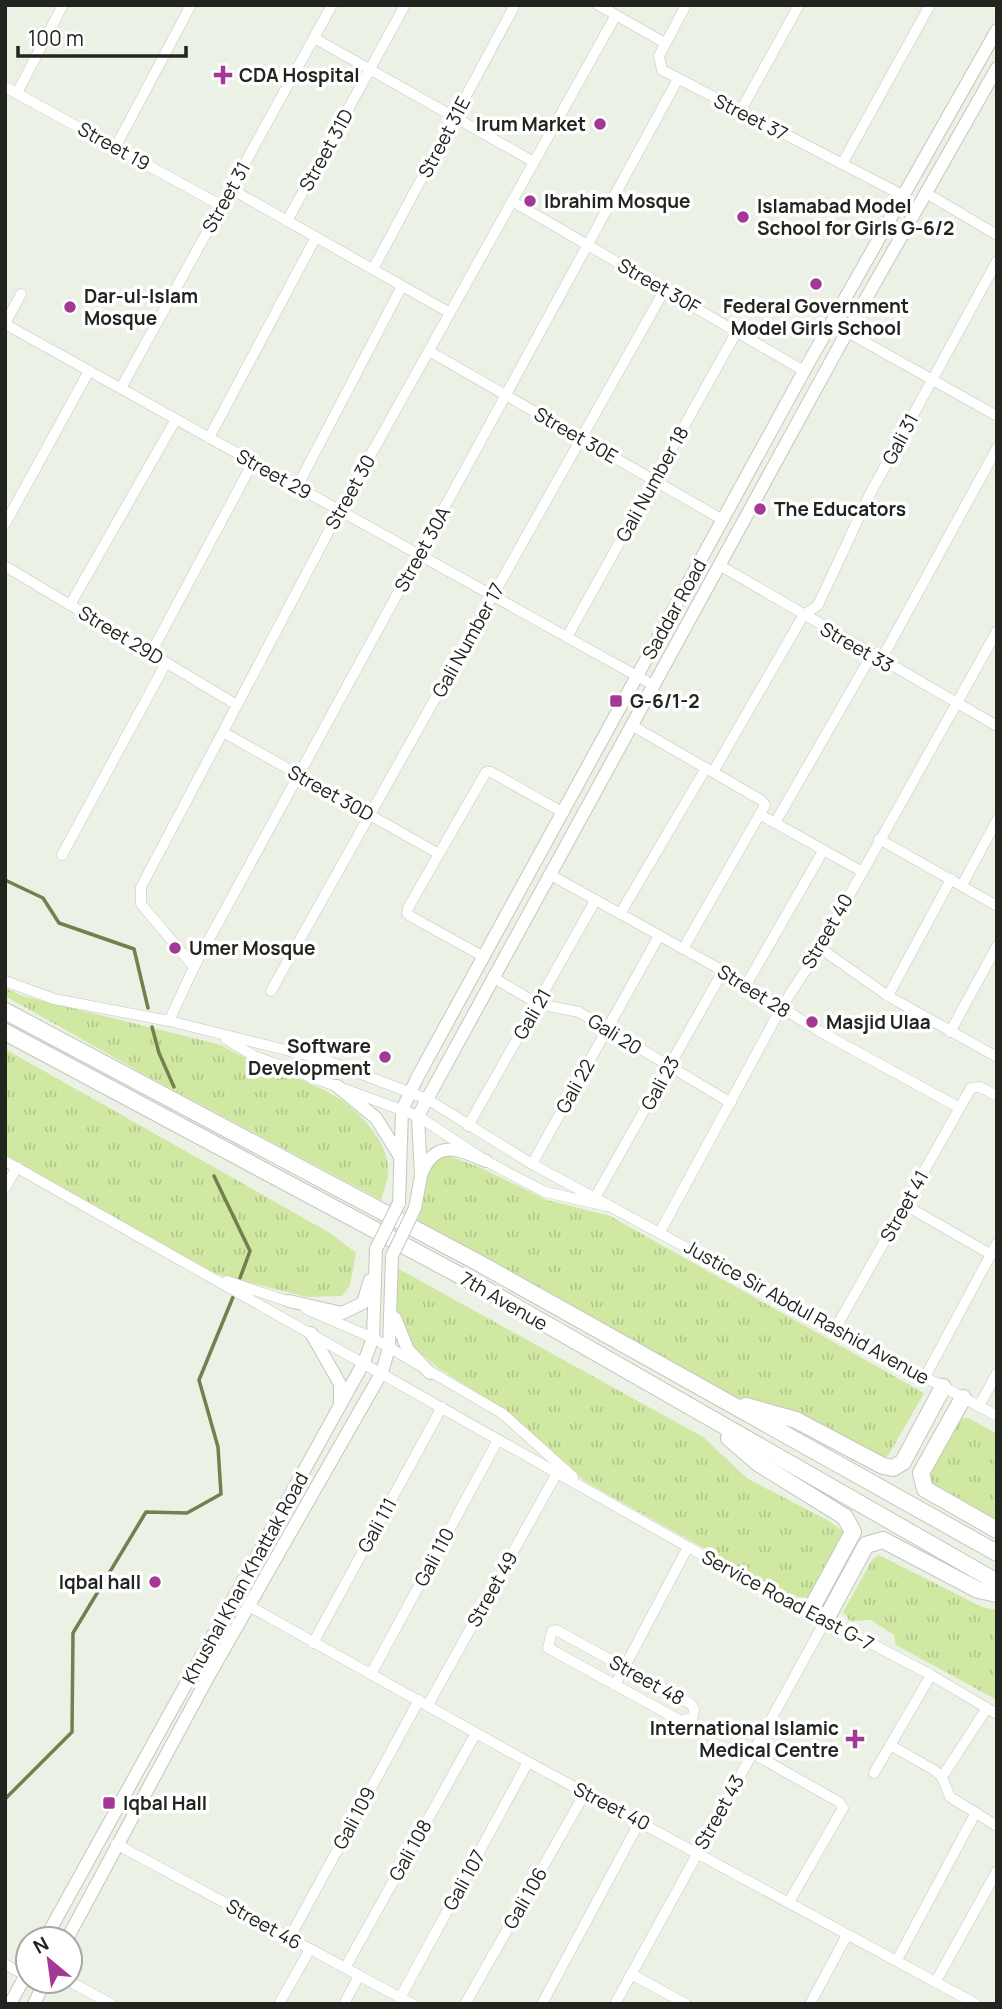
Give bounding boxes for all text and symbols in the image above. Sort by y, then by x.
scale bar [18,14,186,58]
text: 100 m [28,24,84,52]
place label: CDA Hospital [239,62,360,88]
marker: CDA Hospital [213,65,233,85]
street label: Street 37 [710,87,792,147]
street label: Street 31E [412,92,476,182]
street label: Street 31D [293,104,359,196]
place label: Irum Market [476,111,586,137]
street label: Street 19 [73,116,155,176]
marker: Irum Market [592,116,608,132]
street label: Street 31 [196,157,256,237]
place label: Ibrahim Mosque [544,188,691,214]
marker: Ibrahim Mosque [522,193,538,209]
place label: Islamabad Model School for Girls G-6/2 [757,193,954,241]
marker: Islamabad Model School for Girls G-6/2 [735,209,751,225]
street label: Street 30F [613,252,705,320]
marker: Federal Government Model Girls School [808,276,824,292]
place label: Dar-ul-Islam Mosque [84,283,198,331]
place label: Federal Government Model Girls School [723,293,909,341]
marker: Dar-ul-Islam Mosque [62,299,78,315]
street label: Street 30E [529,401,623,469]
street label: Gali 31 [876,409,924,469]
street label: Gali Number 18 [609,422,695,546]
street label: Street 29 [232,443,316,505]
street label: Street 30 [319,450,381,534]
place label: The Educators [774,496,906,522]
marker: The Educators [752,501,768,517]
street label: Street 30A [388,502,456,596]
street label: Saddar Road [636,554,712,664]
street label: Gali Number 17 [426,578,510,702]
street label: Street 29D [74,599,168,671]
street label: Street 33 [816,616,898,678]
place label: G-6/1-2 [630,688,700,714]
marker: G-6/1-2 [608,693,624,709]
street label: Street 30D [283,759,379,827]
street label: Street 40 [795,889,859,973]
place label: Umer Mosque [189,935,316,961]
marker: Umer Mosque [167,940,183,956]
street label: Street 28 [713,958,795,1024]
street label: Gali 21 [507,984,557,1044]
street label: Gali 20 [583,1007,647,1061]
place label: Masjid Ulaa [826,1009,931,1035]
marker: Masjid Ulaa [804,1014,820,1030]
place label: Software Development [248,1033,371,1081]
marker: Software Development [377,1049,393,1065]
street label: Gali 23 [635,1051,685,1115]
street label: Gali 22 [549,1054,601,1118]
street label: Street 41 [874,1165,934,1247]
street label: Justice Sir Abdul Rashid Avenue [680,1234,934,1390]
street label: 7th Avenue [455,1265,553,1337]
street label: Khushal Khan Khattak Road [176,1468,314,1688]
street label: Gali 111 [351,1493,403,1557]
street label: Gali 110 [408,1523,460,1591]
street label: Service Road East G-7 [697,1544,879,1656]
street label: Street 49 [461,1547,523,1631]
place label: Iqbal hall [59,1569,141,1595]
marker: Iqbal hall [147,1574,163,1590]
street label: Street 48 [605,1649,689,1711]
place label: International Islamic Medical Centre [650,1715,839,1763]
marker: International Islamic Medical Centre [845,1729,865,1749]
street label: Street 43 [688,1770,750,1854]
street label: Street 40 [569,1776,655,1836]
street label: Gali 109 [327,1782,381,1854]
place label: Iqbal Hall [123,1790,207,1816]
marker: Iqbal Hall [101,1795,117,1811]
street label: Gali 108 [382,1815,438,1885]
street label: Gali 107 [437,1845,491,1915]
street label: Gali 106 [497,1862,553,1934]
street label: Street 46 [222,1893,306,1955]
north arrow [14,1925,84,1995]
text: N [28,1930,53,1960]

